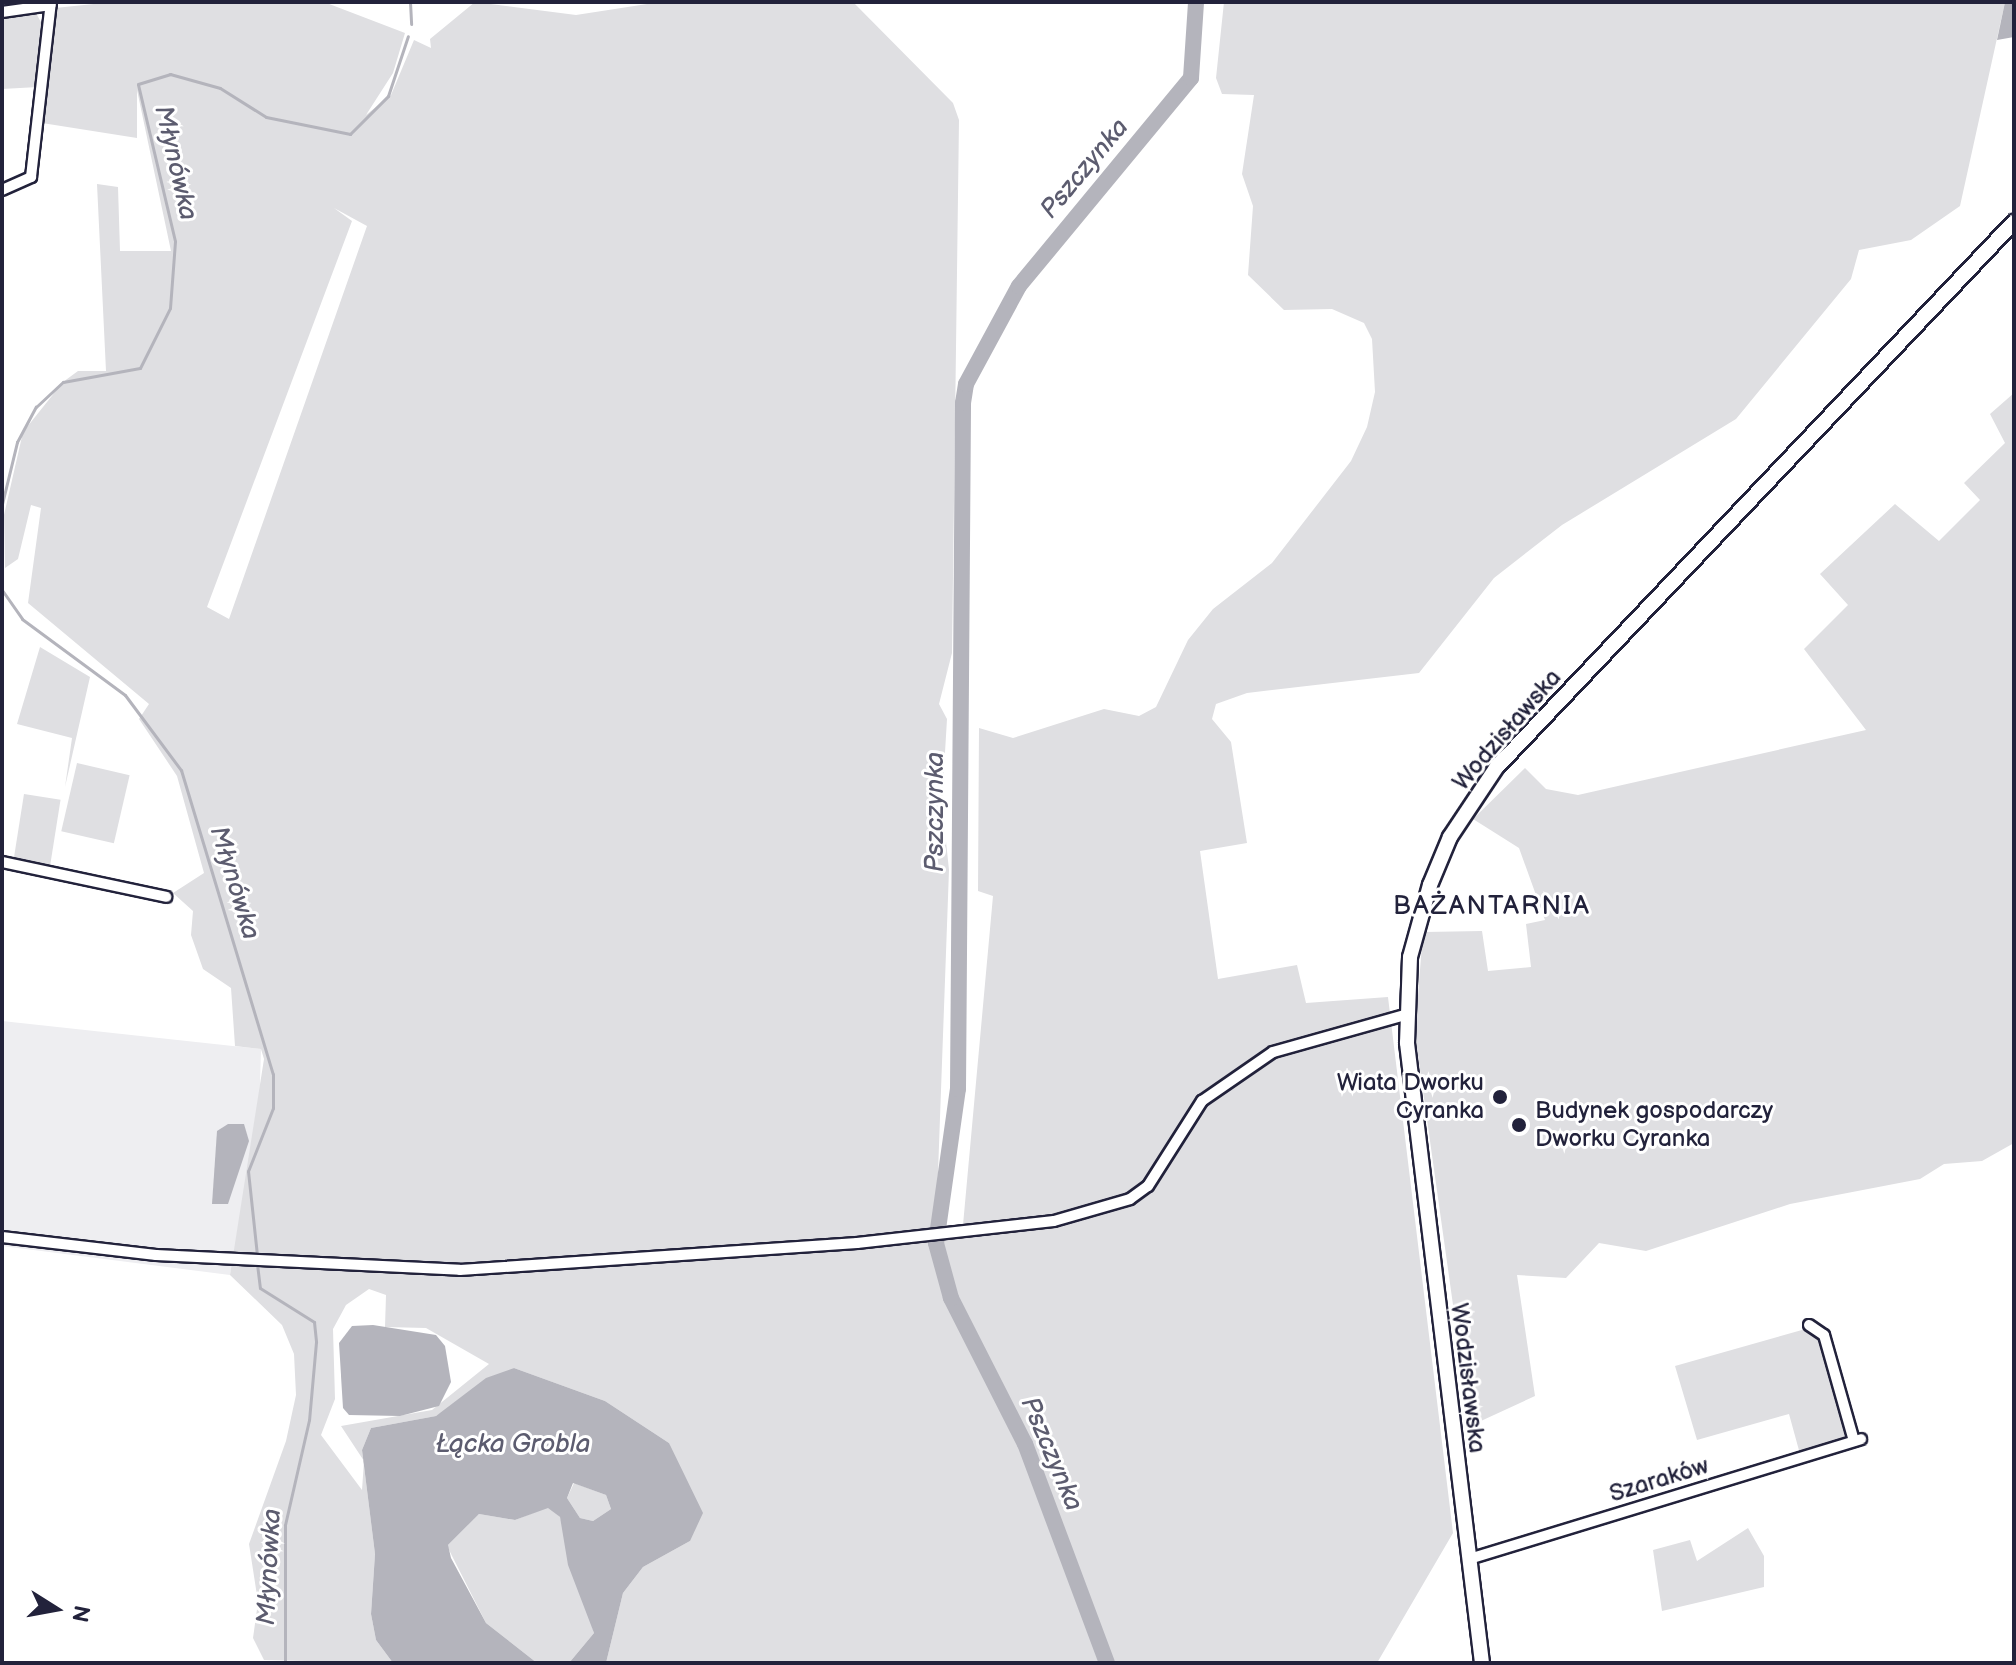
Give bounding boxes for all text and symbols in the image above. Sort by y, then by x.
water label: Młynówka [147,103,203,223]
water label: Pszczynka [1034,113,1136,225]
street label: Wodzisławska [1447,664,1567,796]
water label: Pszczynka [920,752,952,872]
water label: Młynówka [202,823,266,943]
district label: BAŻANTARNIA [1393,891,1591,923]
place label: Wiata Dworku Cyranka [1337,1069,1484,1125]
marker: Wiata Dworku Cyranka [1491,1088,1509,1106]
place label: Budynek gospodarczy Dworku Cyranka [1535,1097,1773,1153]
marker: Budynek gospodarczy Dworku Cyranka [1510,1116,1528,1134]
street label: Wodzisławska [1445,1301,1491,1455]
water label: Pszczynka [1013,1392,1089,1516]
water label: Łącka Grobla [435,1429,591,1461]
street label: Szaraków [1606,1451,1712,1509]
water label: Młynówka [251,1508,289,1626]
north arrow [16,1569,96,1649]
text: N [65,1603,95,1624]

